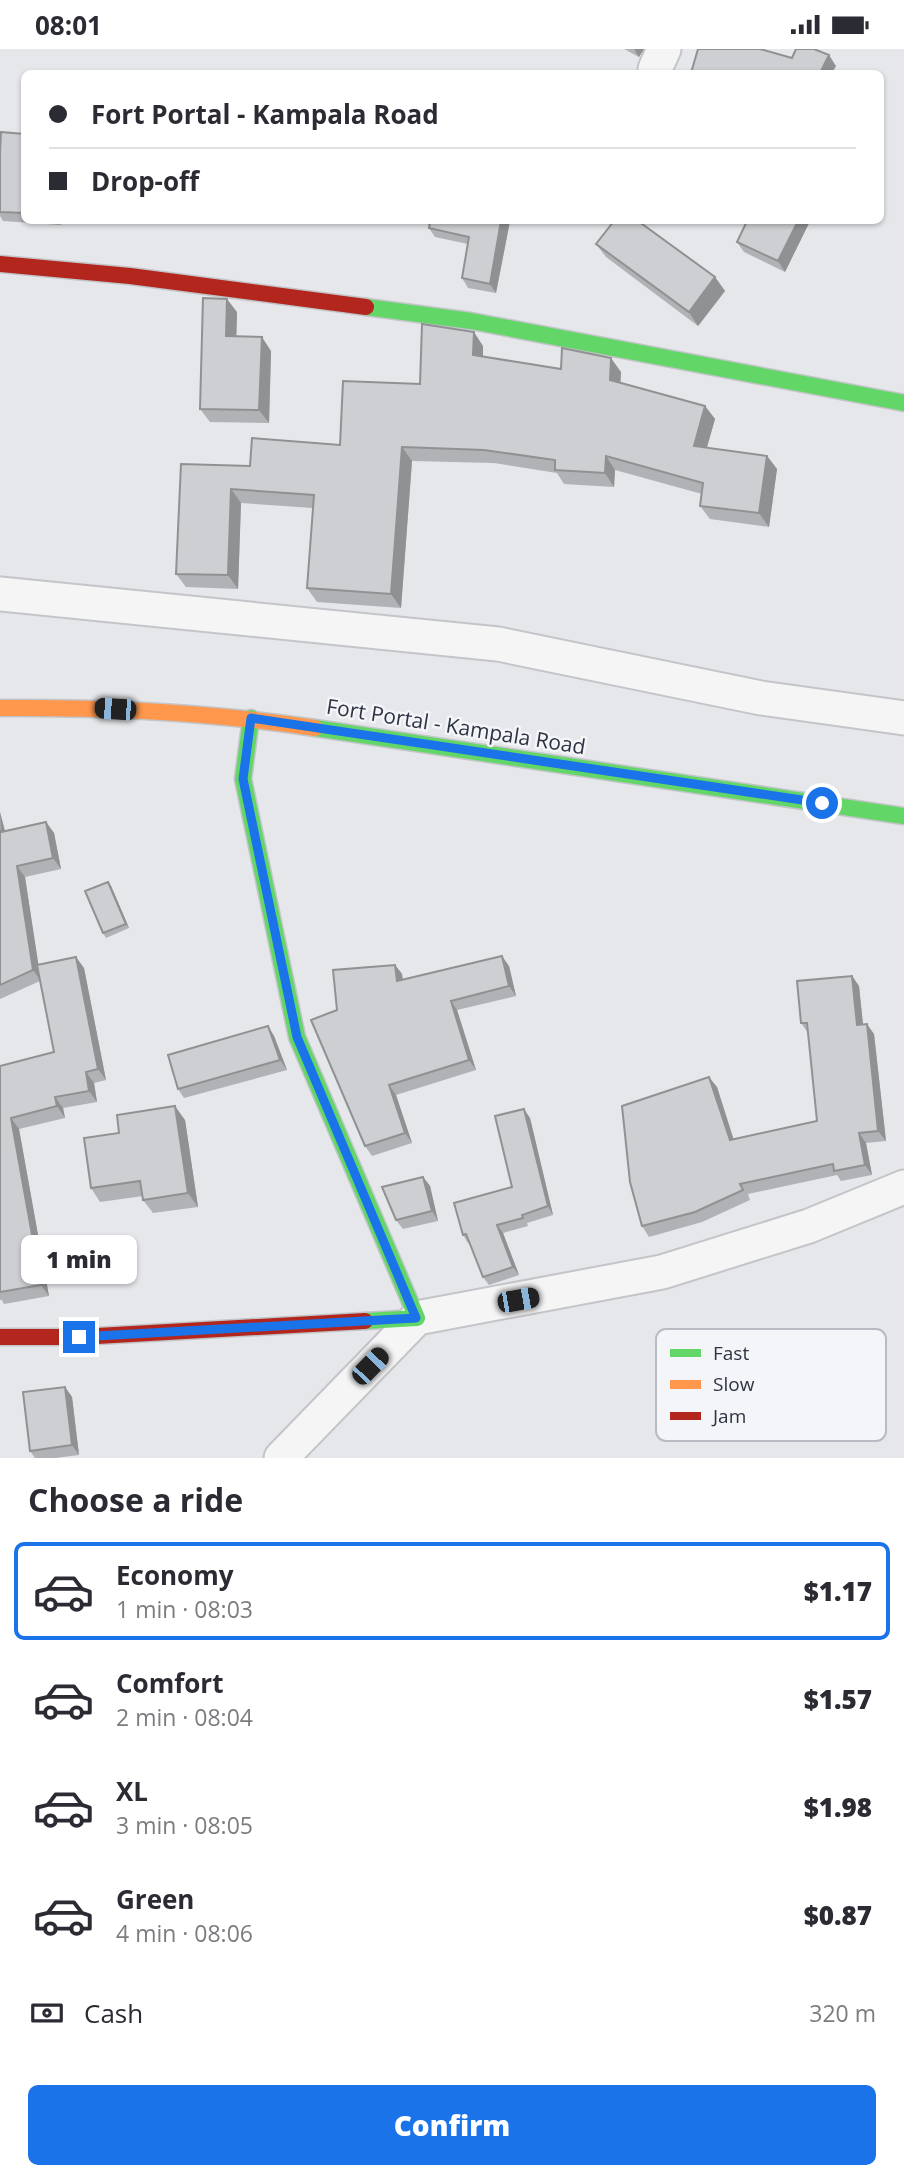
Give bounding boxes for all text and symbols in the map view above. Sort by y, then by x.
text: 08:01 [35,7,102,43]
text: Fort Portal - Kampala Road [91,96,439,132]
text: Drop-off [91,163,199,199]
street label: Fort Portal - Kampala Road [325,692,588,760]
car [94,697,137,721]
route start [806,787,838,819]
callout: 1 min [21,1235,137,1285]
text: 1 min [46,1243,112,1275]
car [496,1286,541,1314]
route end [63,1321,95,1353]
legend [656,1329,886,1441]
text: Fast [713,1340,749,1366]
car [348,1344,393,1388]
text: Slow [713,1371,755,1397]
text: Jam [711,1403,746,1429]
text: Choose a ride [28,1478,243,1521]
text: Economy [116,1557,234,1593]
icon: car [32,1560,95,1623]
text: $1.17 [804,1573,872,1609]
text: 1 min · 08:03 [116,1593,253,1625]
text: Comfort [116,1665,223,1701]
icon: car [32,1668,95,1731]
text: $1.57 [804,1681,872,1717]
text: 2 min · 08:04 [116,1701,253,1733]
text: XL [116,1773,148,1809]
icon: car [32,1776,95,1839]
text: $1.98 [804,1789,872,1825]
text: 3 min · 08:05 [116,1809,253,1841]
text: Green [116,1881,194,1917]
icon: car [32,1884,95,1947]
text: $0.87 [804,1897,872,1933]
text: 4 min · 08:06 [116,1917,253,1949]
icon: cash [28,1994,66,2032]
text: Cash [84,1995,143,2031]
text: 320 m [809,1997,876,2029]
button: Confirm [28,2085,876,2165]

